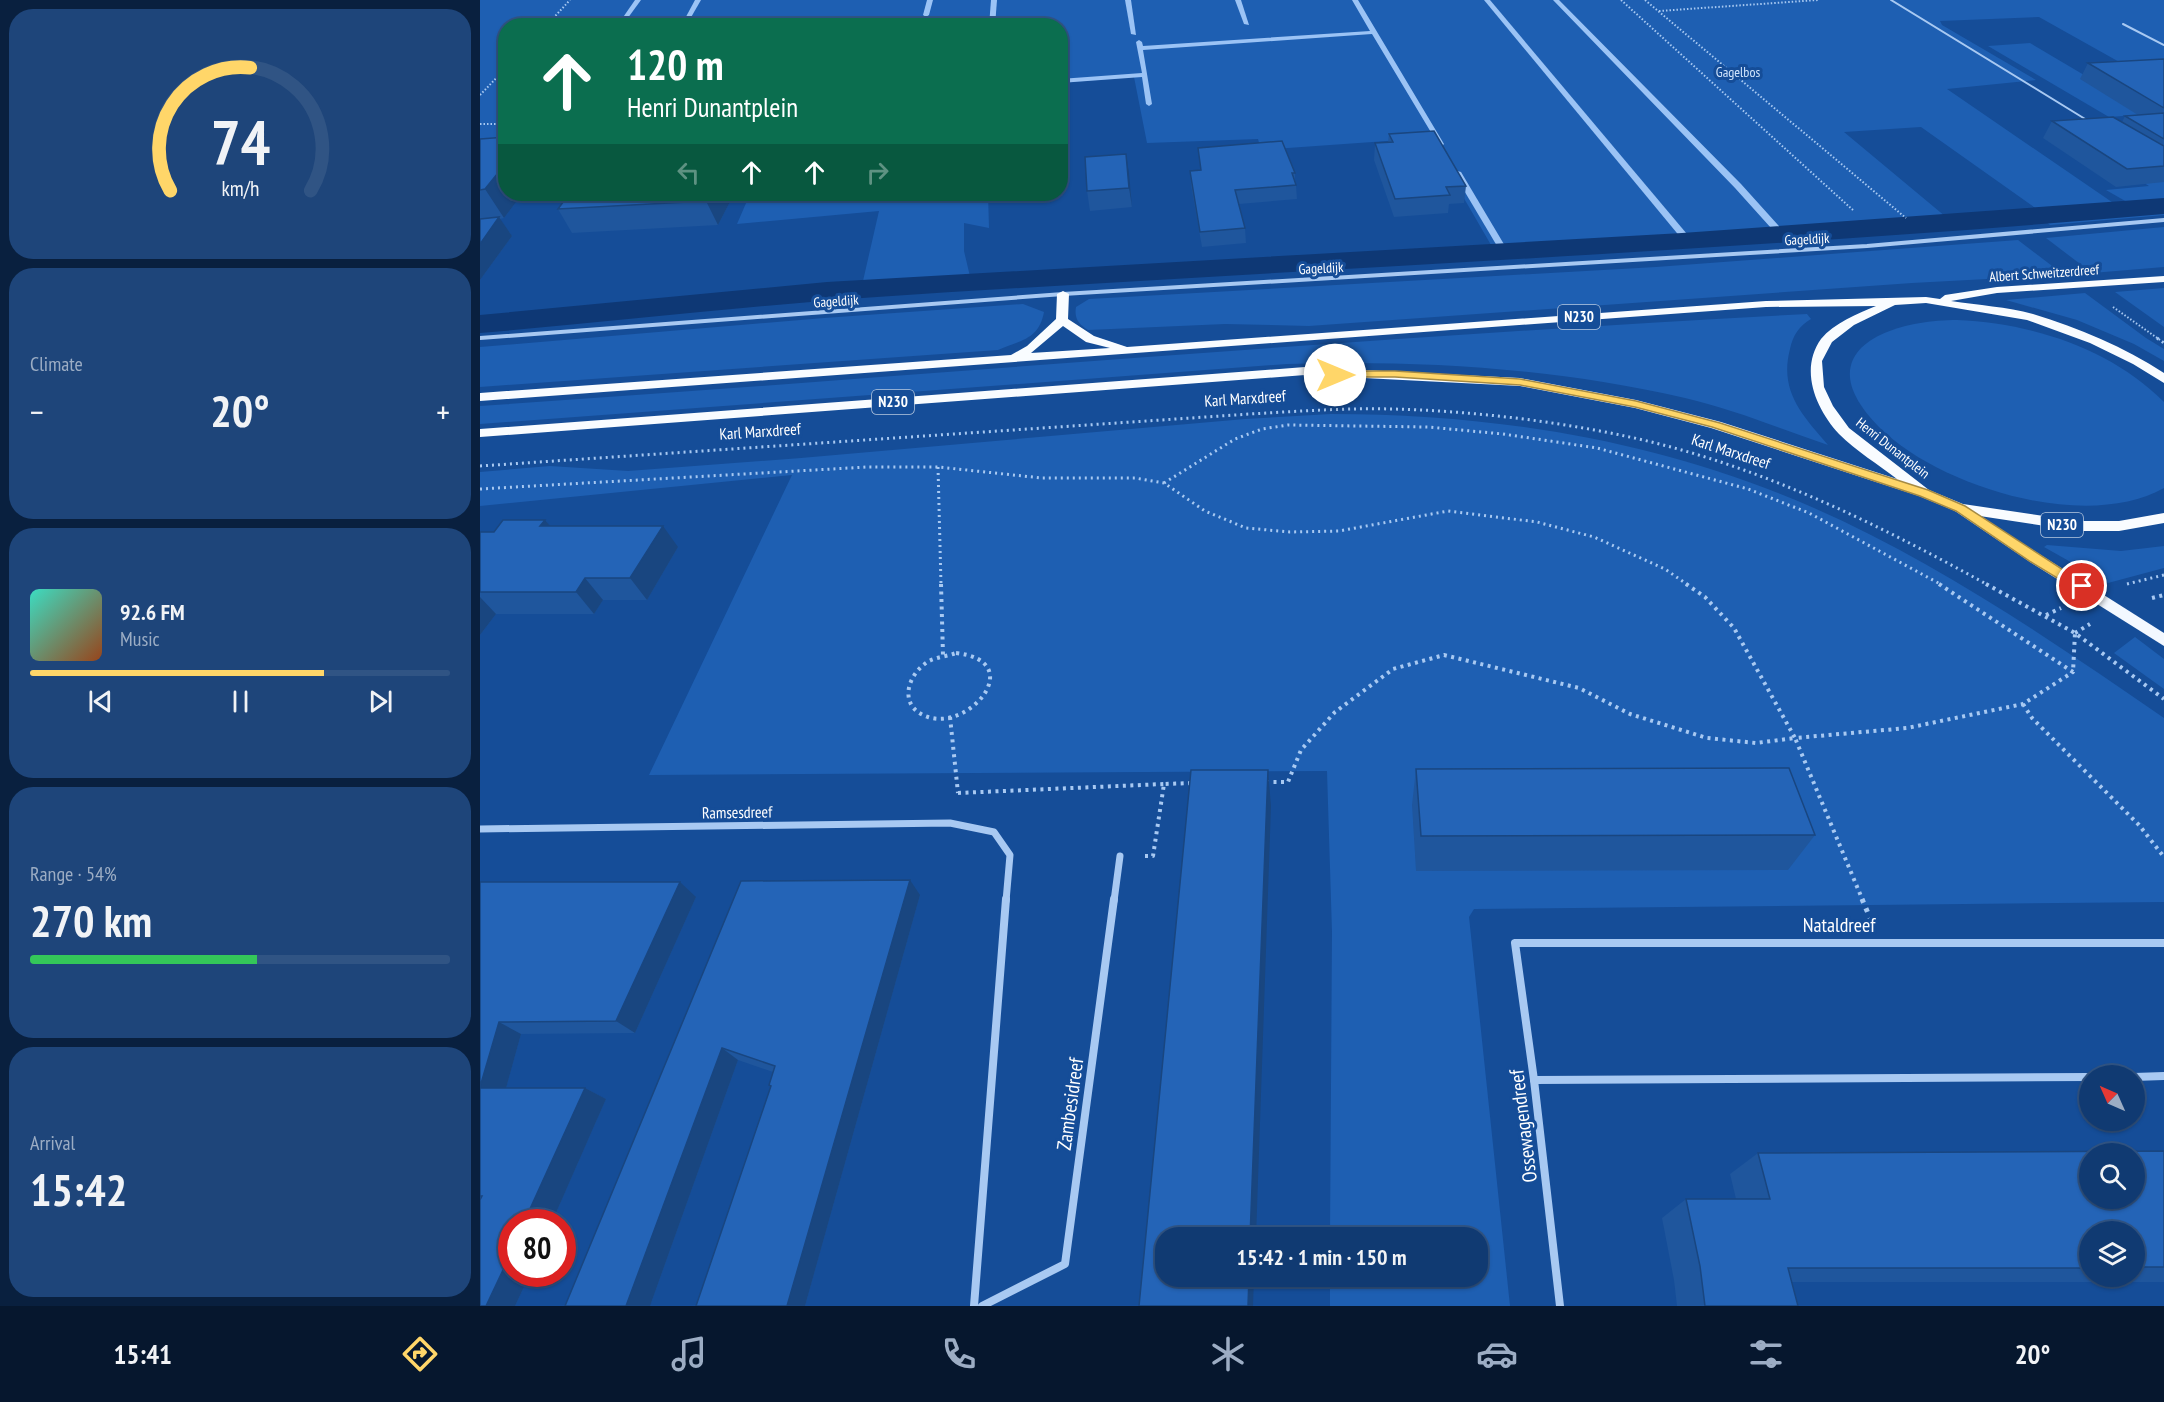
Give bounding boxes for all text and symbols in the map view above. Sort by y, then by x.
text: 120 m [627,37,724,92]
icon: ahead [528,42,606,120]
park label: Gagelbos [1716,63,1760,81]
text: Henri Dunantplein [627,90,798,124]
text: 74 [210,101,270,182]
icon: left [672,156,705,189]
icon: ahead [735,156,768,189]
icon: ahead [798,156,831,189]
icon: right [861,156,894,189]
text: km/h [221,175,259,203]
street label: Gageldijk [1784,229,1831,249]
street label: Gageldijk [1298,258,1345,278]
street label: Albert Schweitzerdreef [1988,260,2100,286]
street label: Gageldijk [813,290,860,312]
road number: N230 [1558,305,1600,329]
position arrow [1303,343,1367,407]
text: Climate [30,351,83,377]
text: 20° [210,381,270,439]
street label: Karl Marxdreef [1204,385,1287,411]
text: − [30,390,44,433]
text: + [436,390,450,433]
road number: N230 [872,390,914,414]
street label: Henri Dunantplein [1852,414,1934,482]
street label: Karl Marxdreef [719,418,802,444]
street label: Karl Marxdreef [1689,429,1774,473]
road number: N230 [2041,513,2083,537]
pin [2056,560,2107,611]
icon: arrive [2065,569,2098,602]
text: 92.6 FM [120,598,185,626]
text: Music [120,626,160,652]
icon: previous [84,685,117,718]
icon: pause [224,685,257,718]
icon: next [364,685,397,718]
street label: Ramsesdreef [702,801,773,823]
text: Range · 54% [30,861,117,887]
text: 270 km [30,891,152,949]
street label: Nataldreef [1803,912,1876,938]
street label: Zambesidreef [1051,1055,1089,1152]
north arrow [2079,1065,2145,1131]
map controls [2079,1065,2145,1287]
street label: Ossewagendreef [1503,1067,1543,1184]
text: Arrival [30,1130,75,1156]
button: search [2079,1143,2145,1209]
text: 15:42 [30,1160,127,1218]
speed limit sign: 80 [498,1209,576,1287]
button: layers [2079,1221,2145,1287]
text: 15:42 · 1 min · 150 m [1236,1243,1407,1271]
icon: directions [399,1333,441,1375]
icon: music [668,1333,710,1375]
icon: phone [938,1333,980,1375]
icon: climate [1207,1333,1249,1375]
icon: car [1476,1333,1518,1375]
icon: filters [1745,1333,1787,1375]
text: 15:41 [114,1337,172,1371]
text: 20° [2015,1337,2050,1371]

